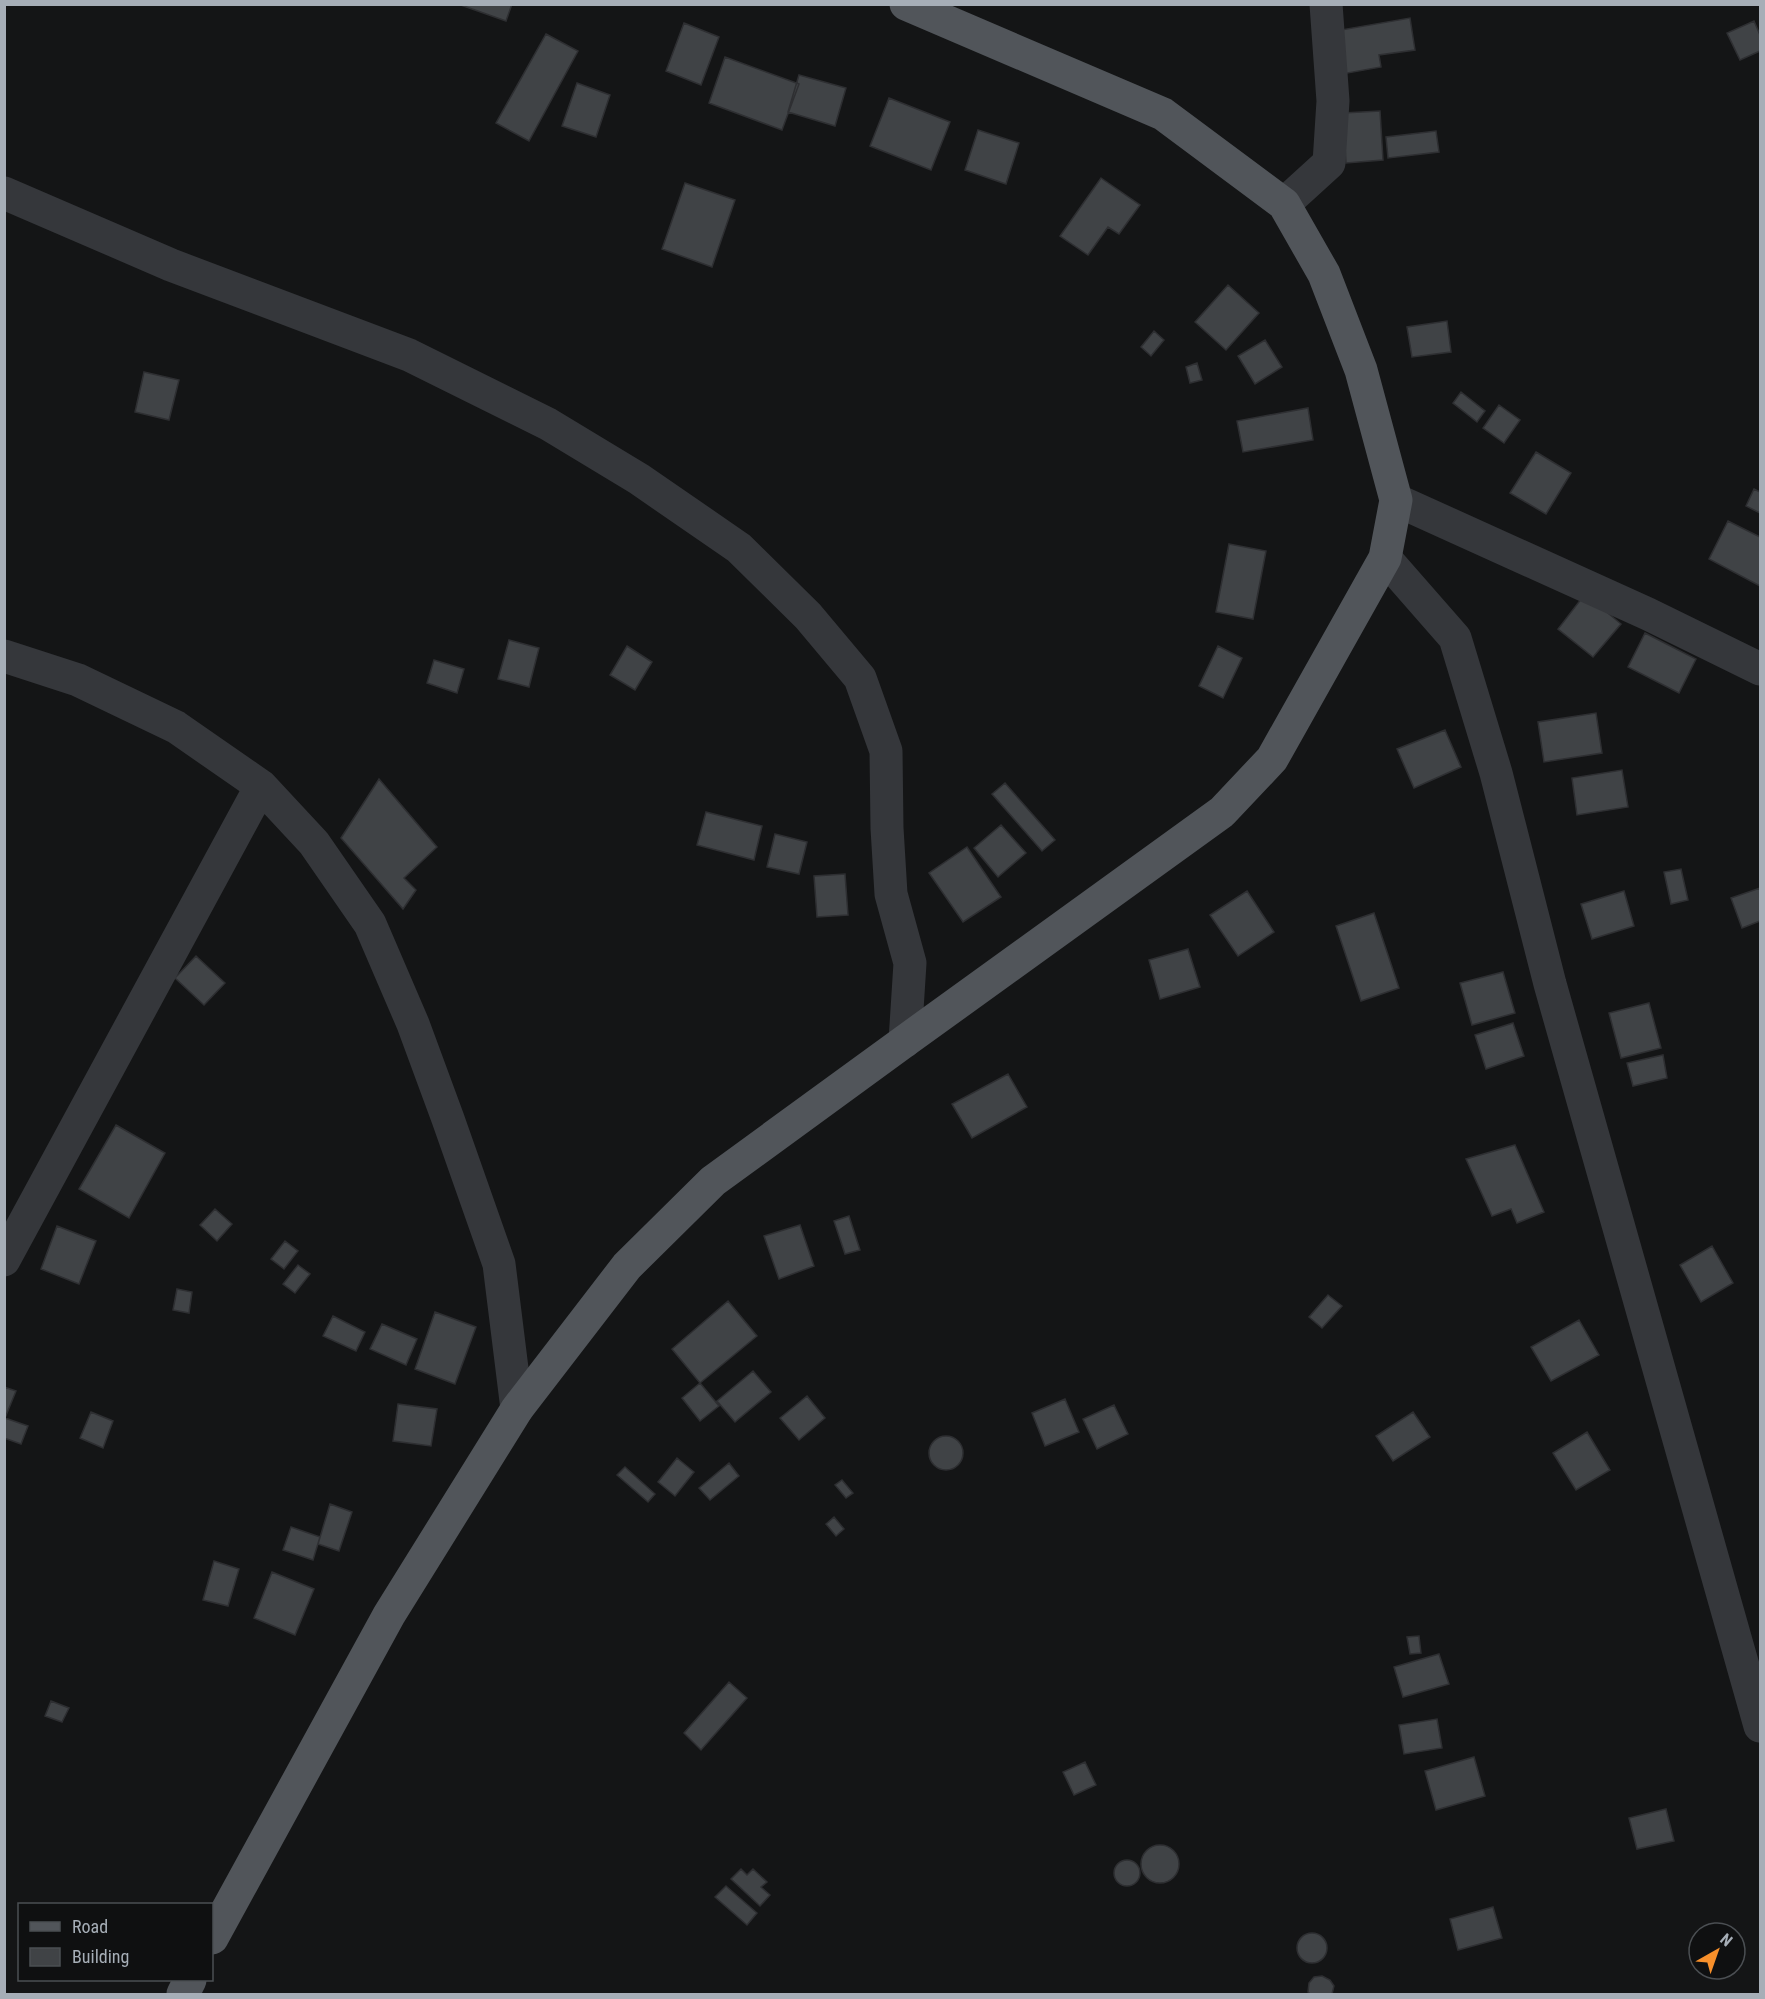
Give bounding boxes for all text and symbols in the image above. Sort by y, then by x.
legend [18,1903,213,1981]
text: Road [72,1916,108,1937]
north arrow [1687,1921,1747,1981]
text: N [1716,1929,1736,1950]
text: Building [72,1946,129,1967]

